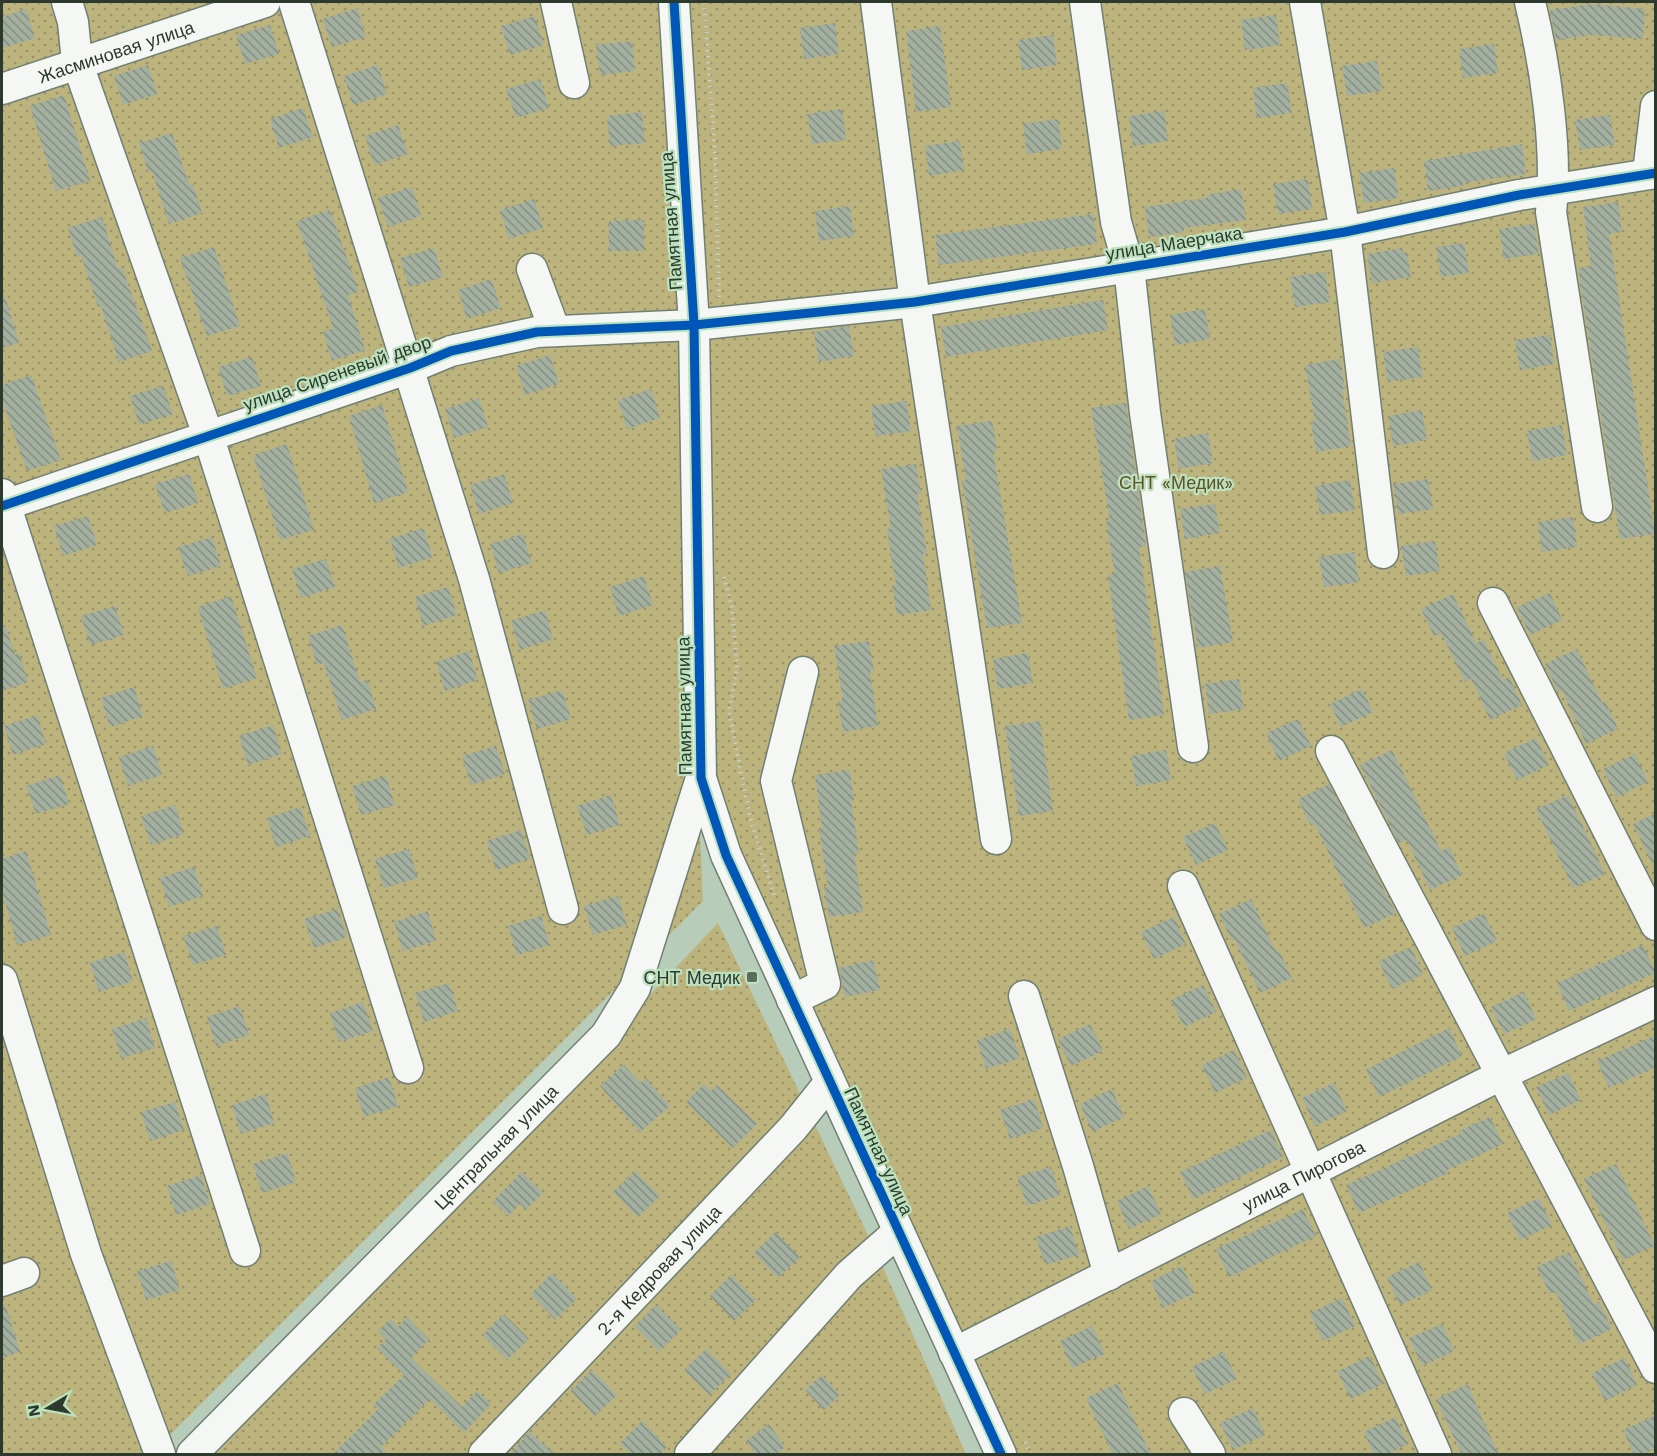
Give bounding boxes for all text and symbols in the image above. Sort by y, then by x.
street label: Жасминовая улица [35,15,198,87]
street label: Памятная улица [656,150,686,291]
street label: улица Маерчака [1104,222,1245,264]
street label: улица Сиреневый двор [240,331,434,415]
park label: СНТ «Медик» [1119,472,1233,493]
street label: Памятная улица [672,636,696,775]
place label: СНТ Медик [644,967,740,988]
marker: СНТ Медик [745,970,759,984]
street label: Центральная улица [430,1079,562,1213]
street label: Памятная улица [840,1084,918,1219]
street label: улица Пирогова [1239,1135,1369,1215]
street label: 2-я Кедровая улица [592,1200,726,1339]
north arrow [18,1378,78,1438]
text: N [23,1403,44,1418]

